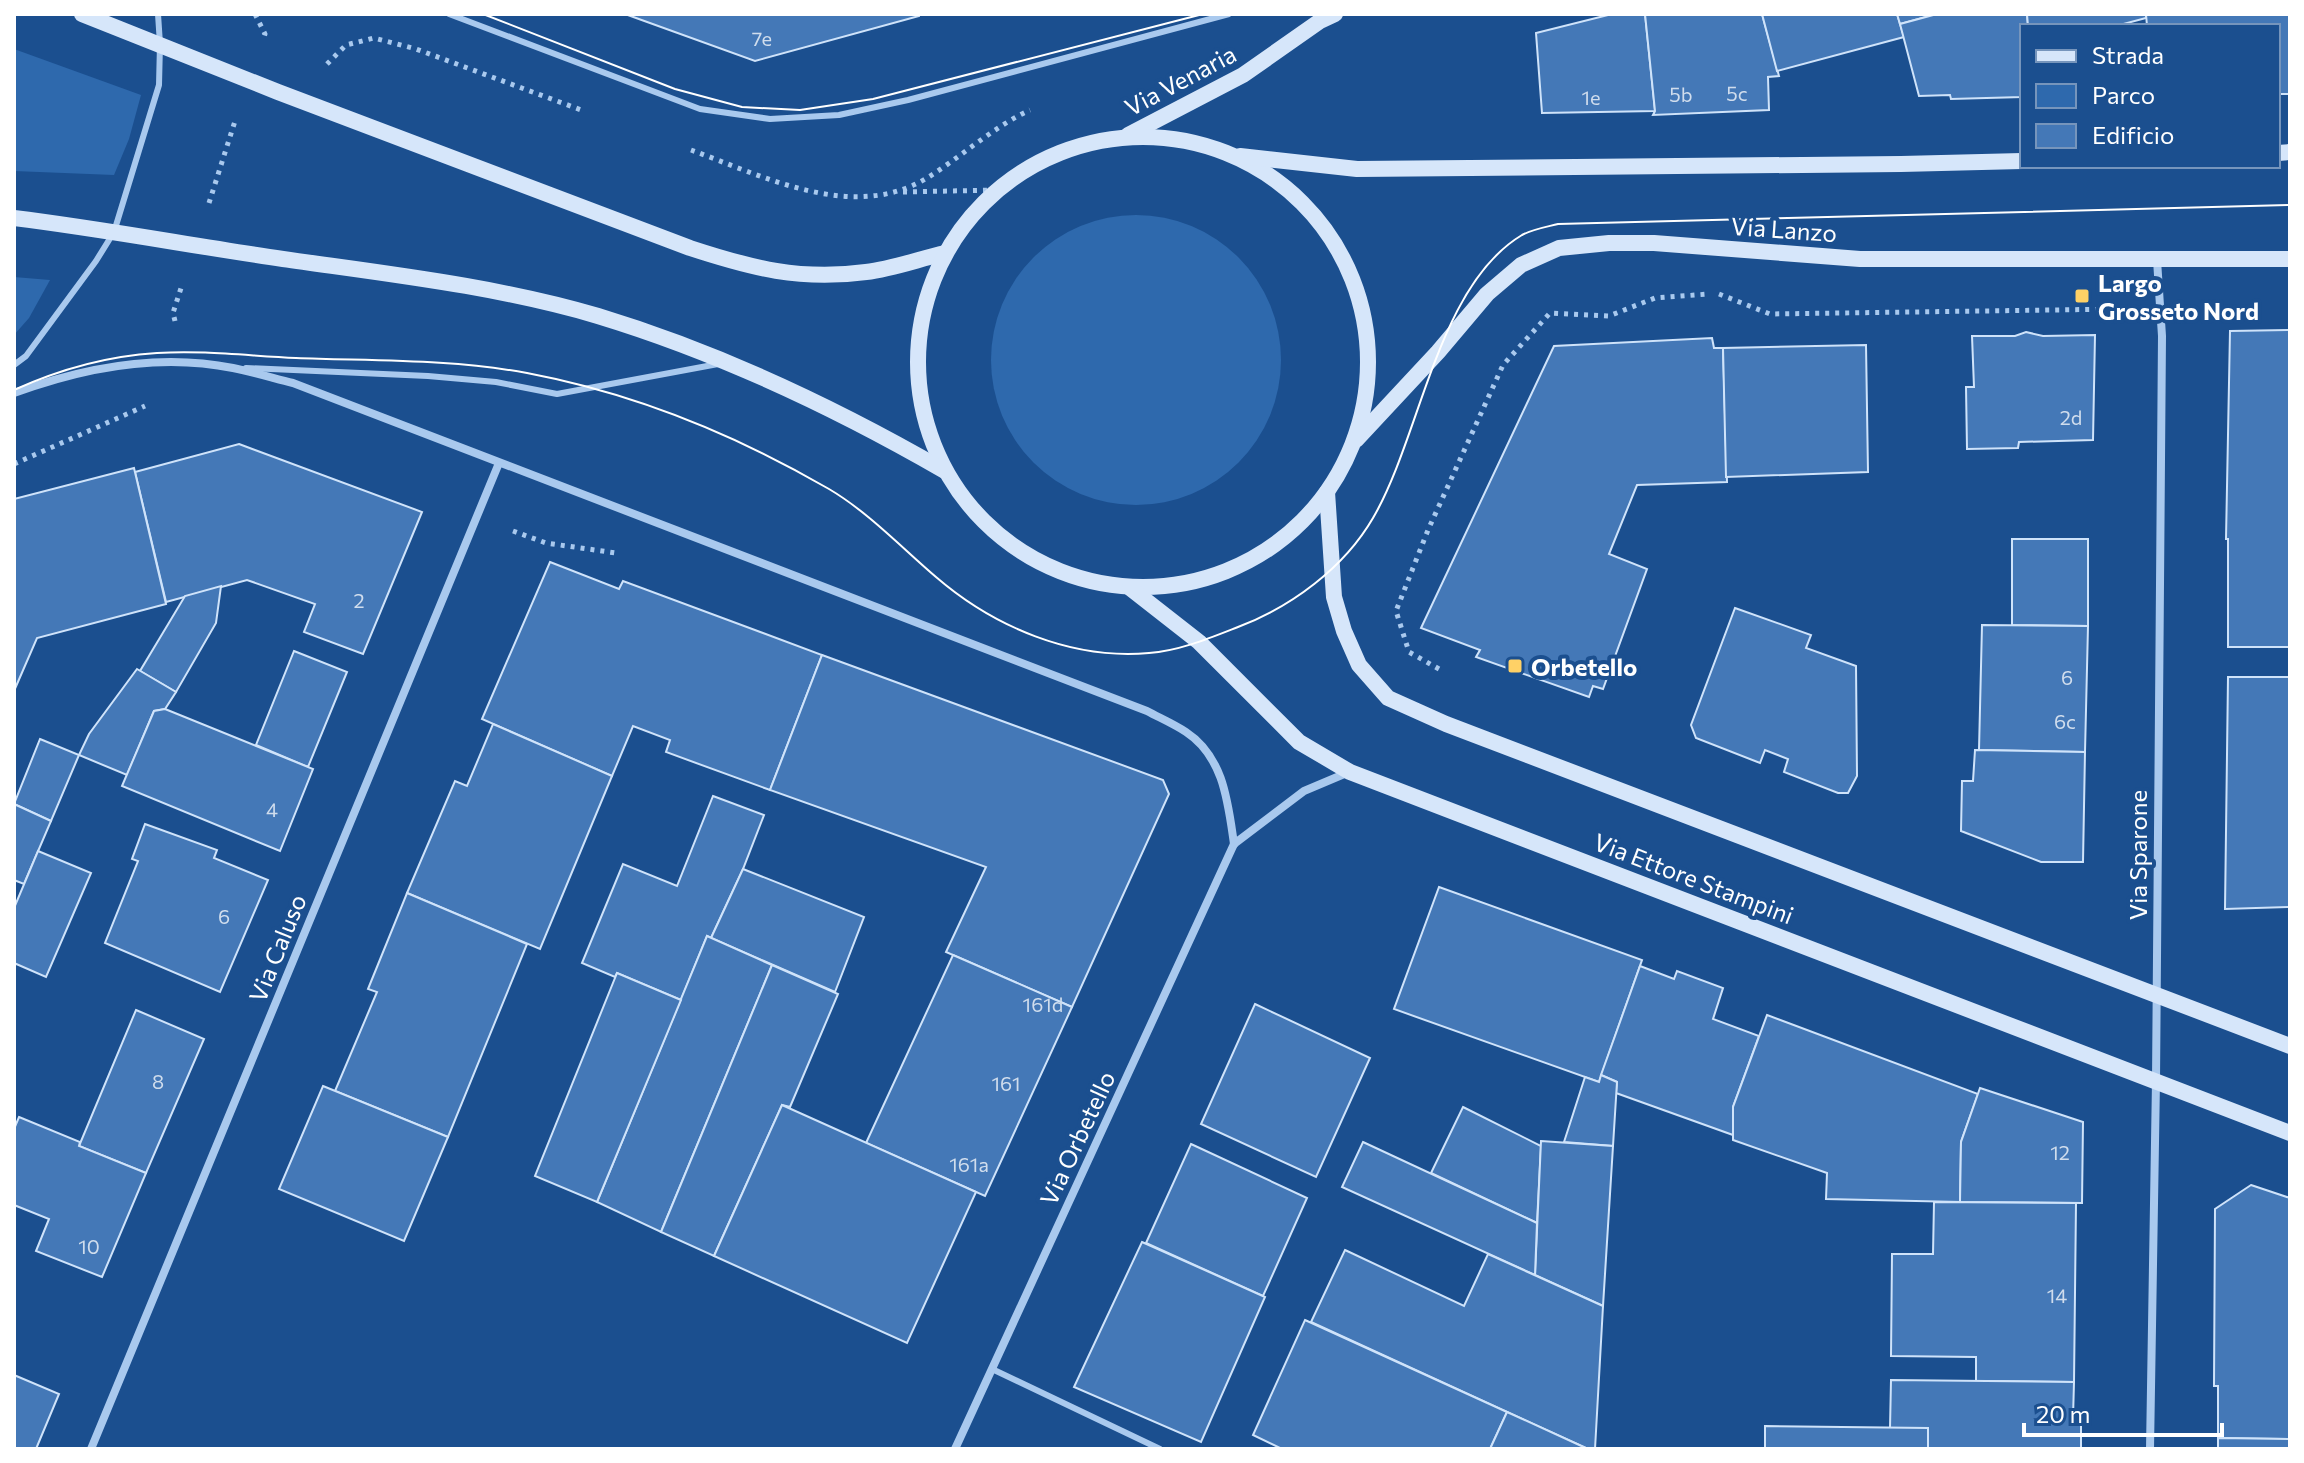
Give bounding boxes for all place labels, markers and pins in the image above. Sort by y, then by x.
place label: Largo Grosseto Nord [2098,268,2259,325]
marker: Largo Grosseto Nord [2073,287,2091,305]
place label: Orbetello [1531,652,1637,681]
marker: Orbetello [1506,657,1524,675]

